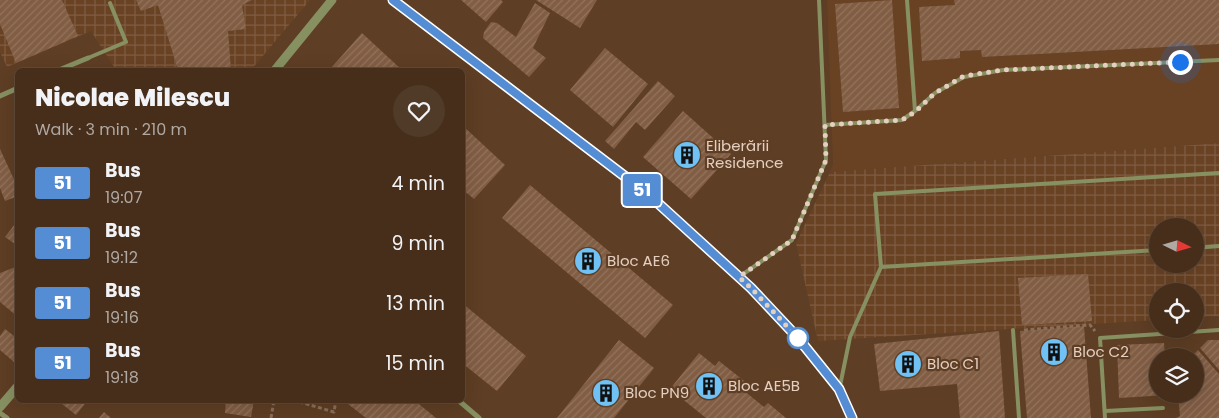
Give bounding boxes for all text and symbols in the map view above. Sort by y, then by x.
your location [1168,50,1193,75]
text: Nicolae Milescu [35,81,230,114]
button: heart [393,85,445,137]
text: Walk · 3 min · 210 m [35,118,187,141]
place label: Eliberării Residence [706,135,783,173]
building icon: Eliberării Residence [672,140,702,170]
text: Bus [105,157,141,184]
text: 51 [53,170,72,195]
text: 4 min [392,170,445,197]
line badge: 51 [620,174,664,206]
text: 51 [633,177,651,202]
text: 19:07 [105,186,142,209]
text: Bus [105,217,141,244]
north arrow [1149,218,1204,272]
map controls [1149,218,1204,403]
text: 51 [53,230,72,255]
text: 9 min [392,230,445,257]
text: 19:12 [105,246,138,269]
building icon: Bloc AE6 [573,246,603,276]
place label: Bloc AE6 [607,250,670,271]
text: Bus [105,277,141,304]
button: locate [1149,283,1204,338]
text: 51 [53,290,72,315]
text: 13 min [386,290,445,317]
text: 19:16 [105,306,139,329]
unlabelled marker [787,327,809,349]
text: Bus [105,337,141,364]
building icon: Bloc C2 [1039,337,1069,367]
place label: Bloc C2 [1073,341,1129,362]
button: layers [1149,348,1204,403]
building icon: Bloc C1 [893,349,923,379]
text: 51 [53,350,72,375]
text: 15 min [386,350,445,377]
place label: Bloc C1 [927,353,979,374]
text: 19:18 [105,366,139,389]
building icon: Bloc AE5B [694,371,724,401]
place label: Bloc AE5B [728,375,800,396]
building icon: Bloc PN9 [591,378,621,408]
place label: Bloc PN9 [625,382,689,403]

